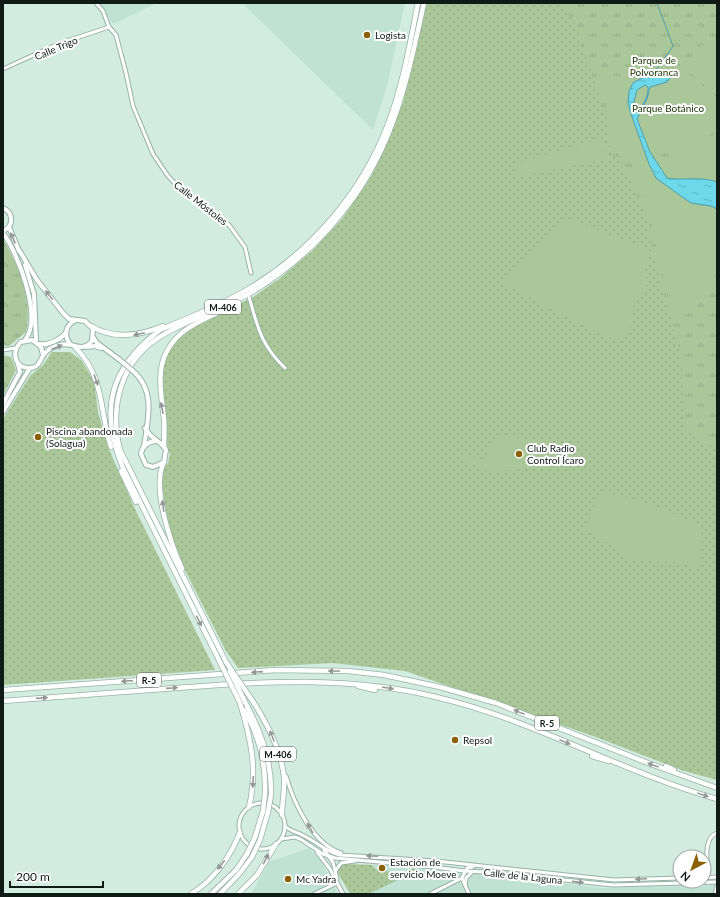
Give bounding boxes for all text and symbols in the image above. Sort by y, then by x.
place label: Logista [375,29,406,41]
marker: Logista [362,30,372,40]
street label: Calle Trigo [33,33,80,62]
park label: Parque de Polvoranca [630,54,678,78]
park label: Parque Botánico [632,102,704,114]
street label: Calle Móstoles [172,178,230,228]
one-way arrow [10,232,16,244]
one-way arrow [45,289,53,300]
road number: M-406 [205,300,241,314]
one-way arrow [132,331,145,337]
one-way arrow [51,343,63,349]
one-way arrow [94,374,100,386]
one-way arrow [159,402,165,414]
place label: Piscina abandonada (Solagua) [46,425,133,449]
marker: Piscina abandonada (Solagua) [33,432,43,442]
place label: Club Radio Control Ícaro [527,442,584,466]
marker: Club Radio Control Ícaro [514,449,524,459]
one-way arrow [160,500,166,512]
one-way arrow [196,616,202,627]
one-way arrow [251,668,263,675]
one-way arrow [327,668,340,674]
road number: R-5 [137,673,161,687]
one-way arrow [121,678,133,685]
one-way arrow [166,685,178,692]
one-way arrow [382,685,394,691]
one-way arrow [36,695,48,702]
one-way arrow [512,709,524,715]
road number: R-5 [535,716,559,730]
one-way arrow [268,729,274,741]
place label: Repsol [463,734,492,746]
marker: Repsol [450,735,460,745]
one-way arrow [560,739,572,745]
road number: M-406 [260,747,296,761]
one-way arrow [646,762,658,768]
one-way arrow [250,776,257,788]
one-way arrow [698,792,710,798]
one-way arrow [307,822,314,834]
north arrow [672,849,712,889]
one-way arrow [263,853,270,865]
one-way arrow [365,853,378,859]
place label: Estación de servicio Moeve [390,856,457,880]
one-way arrow [217,860,226,871]
scale bar [10,863,103,889]
marker: Estación de servicio Moeve [377,863,387,873]
street label: Calle de la Laguna [483,866,563,886]
text: 200 m [16,869,50,884]
text: N [678,869,693,885]
place label: Mc Yadra [296,873,336,885]
marker: Mc Yadra [283,874,293,884]
one-way arrow [634,876,647,882]
one-way arrow [572,879,584,885]

